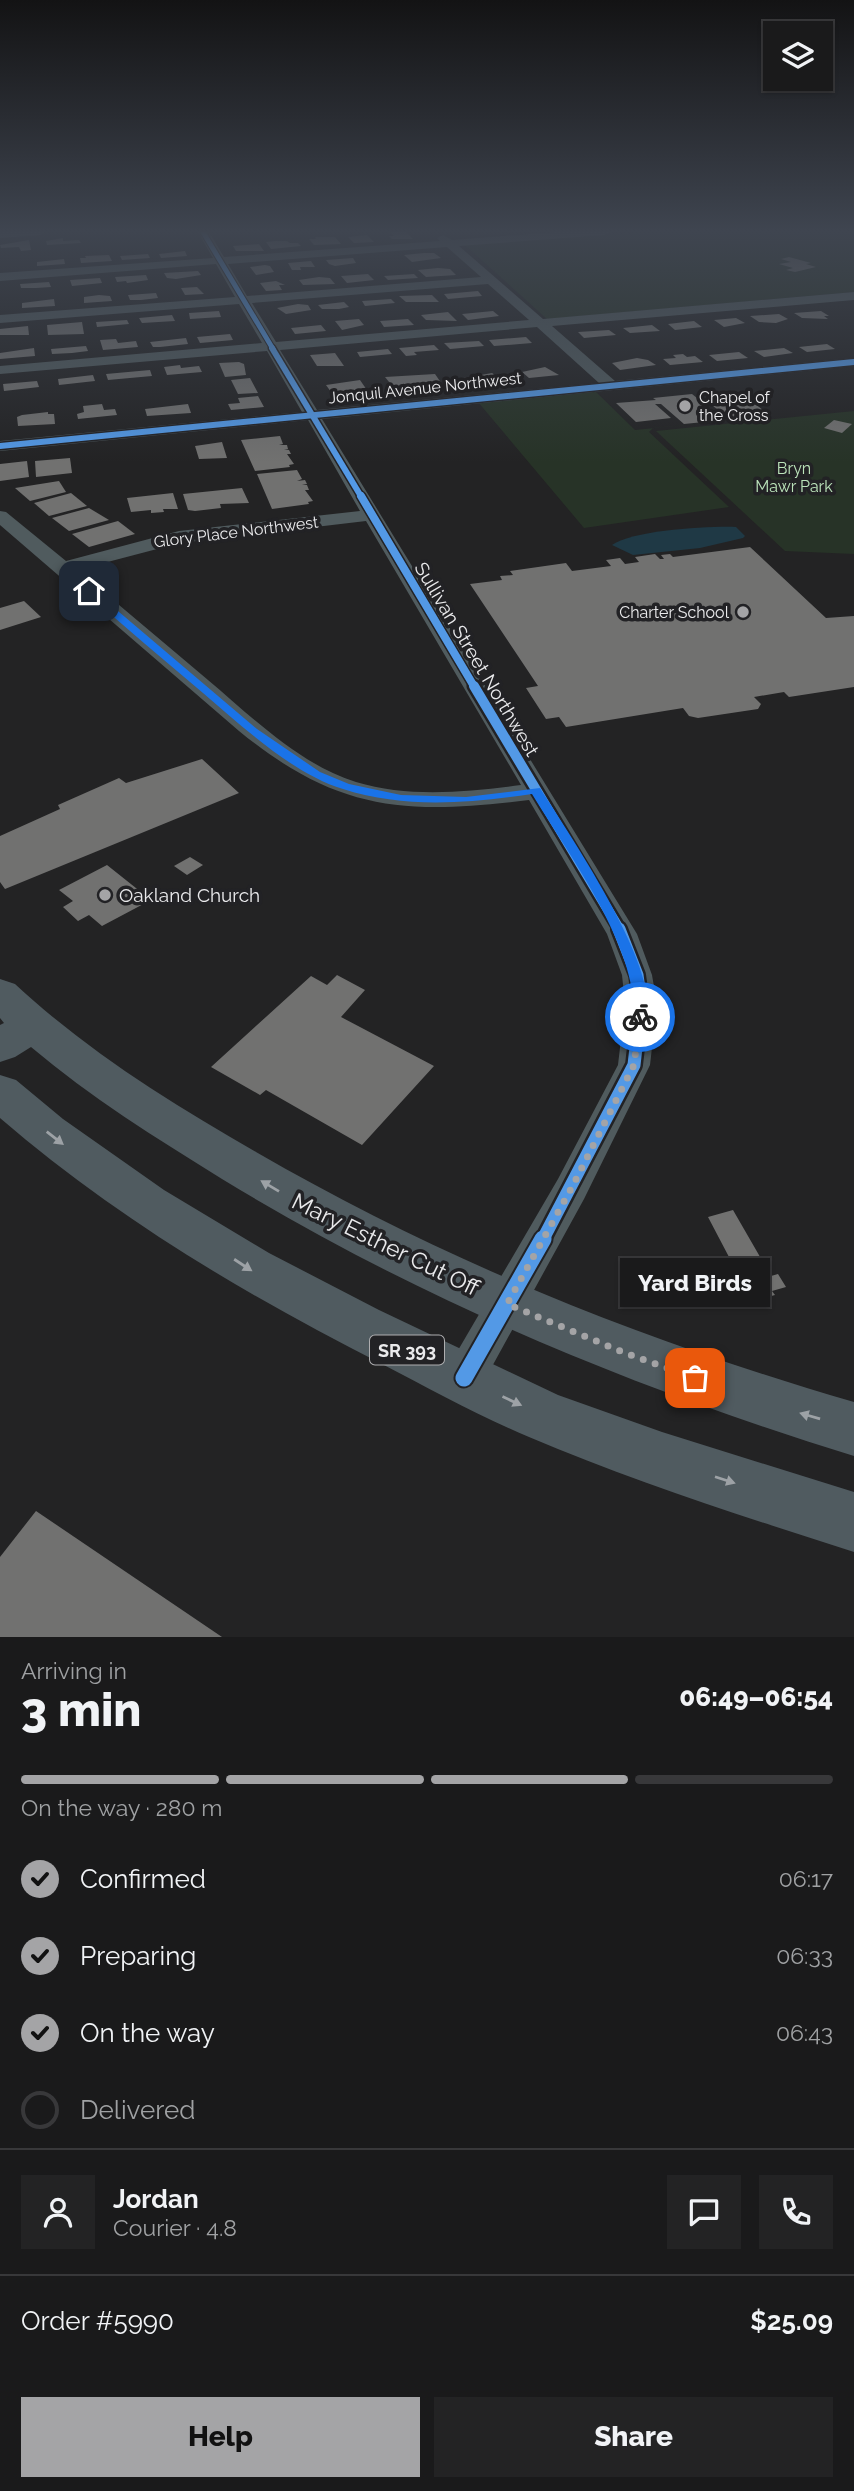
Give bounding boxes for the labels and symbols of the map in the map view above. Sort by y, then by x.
street label: Jonquil Avenue Northwest [328,368,523,408]
place label: Chapel of the Cross [699,388,771,425]
marker: Chapel of the Cross [677,398,693,414]
park label: Bryn Mawr Park [755,459,833,496]
street label: Glory Place Northwest [153,512,320,552]
street label: Sullivan Street Northwest [410,558,544,761]
pin [59,561,119,621]
place label: Charter School [619,603,730,622]
marker: Charter School [735,604,751,620]
place label: Oakland Church [119,884,260,906]
marker: Oakland Church [97,887,113,903]
courier [605,982,675,1052]
one-way arrow [46,1130,64,1145]
one-way arrow [261,1179,280,1192]
street label: Mary Esther Cut Off [288,1187,485,1301]
one-way arrow [234,1258,253,1271]
callout: Yard Birds [620,1259,770,1308]
road number: SR 393 [370,1336,444,1364]
pin [665,1348,725,1408]
one-way arrow [502,1395,522,1406]
one-way arrow [799,1411,820,1421]
one-way arrow [715,1476,736,1486]

